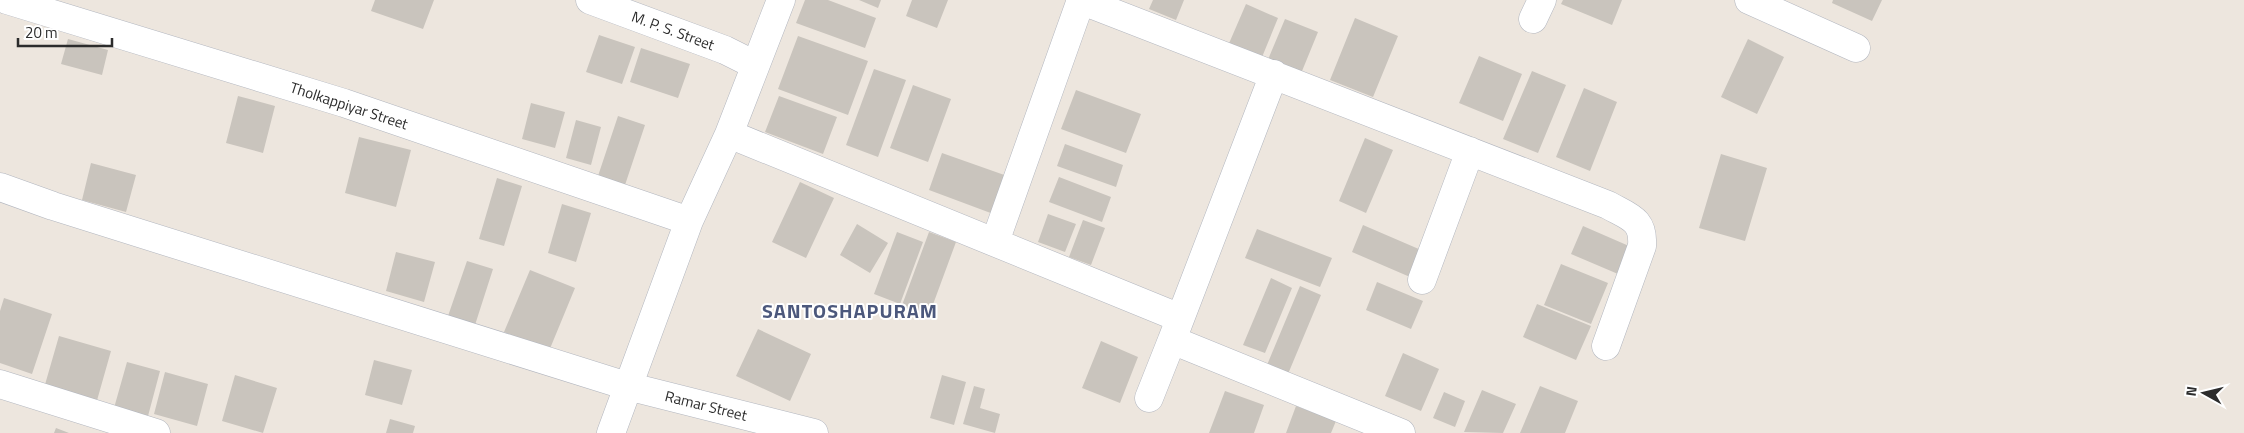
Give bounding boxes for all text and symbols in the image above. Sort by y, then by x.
street label: M. P. S. Street [629,5,719,56]
scale bar [18,15,111,47]
text: 20 m [25,21,58,44]
street label: Tholkappiyar Street [287,76,412,136]
district label: SANTOSHAPURAM [762,295,938,326]
north arrow [2179,368,2229,418]
street label: Ramar Street [663,384,750,427]
text: N [2180,385,2202,397]

